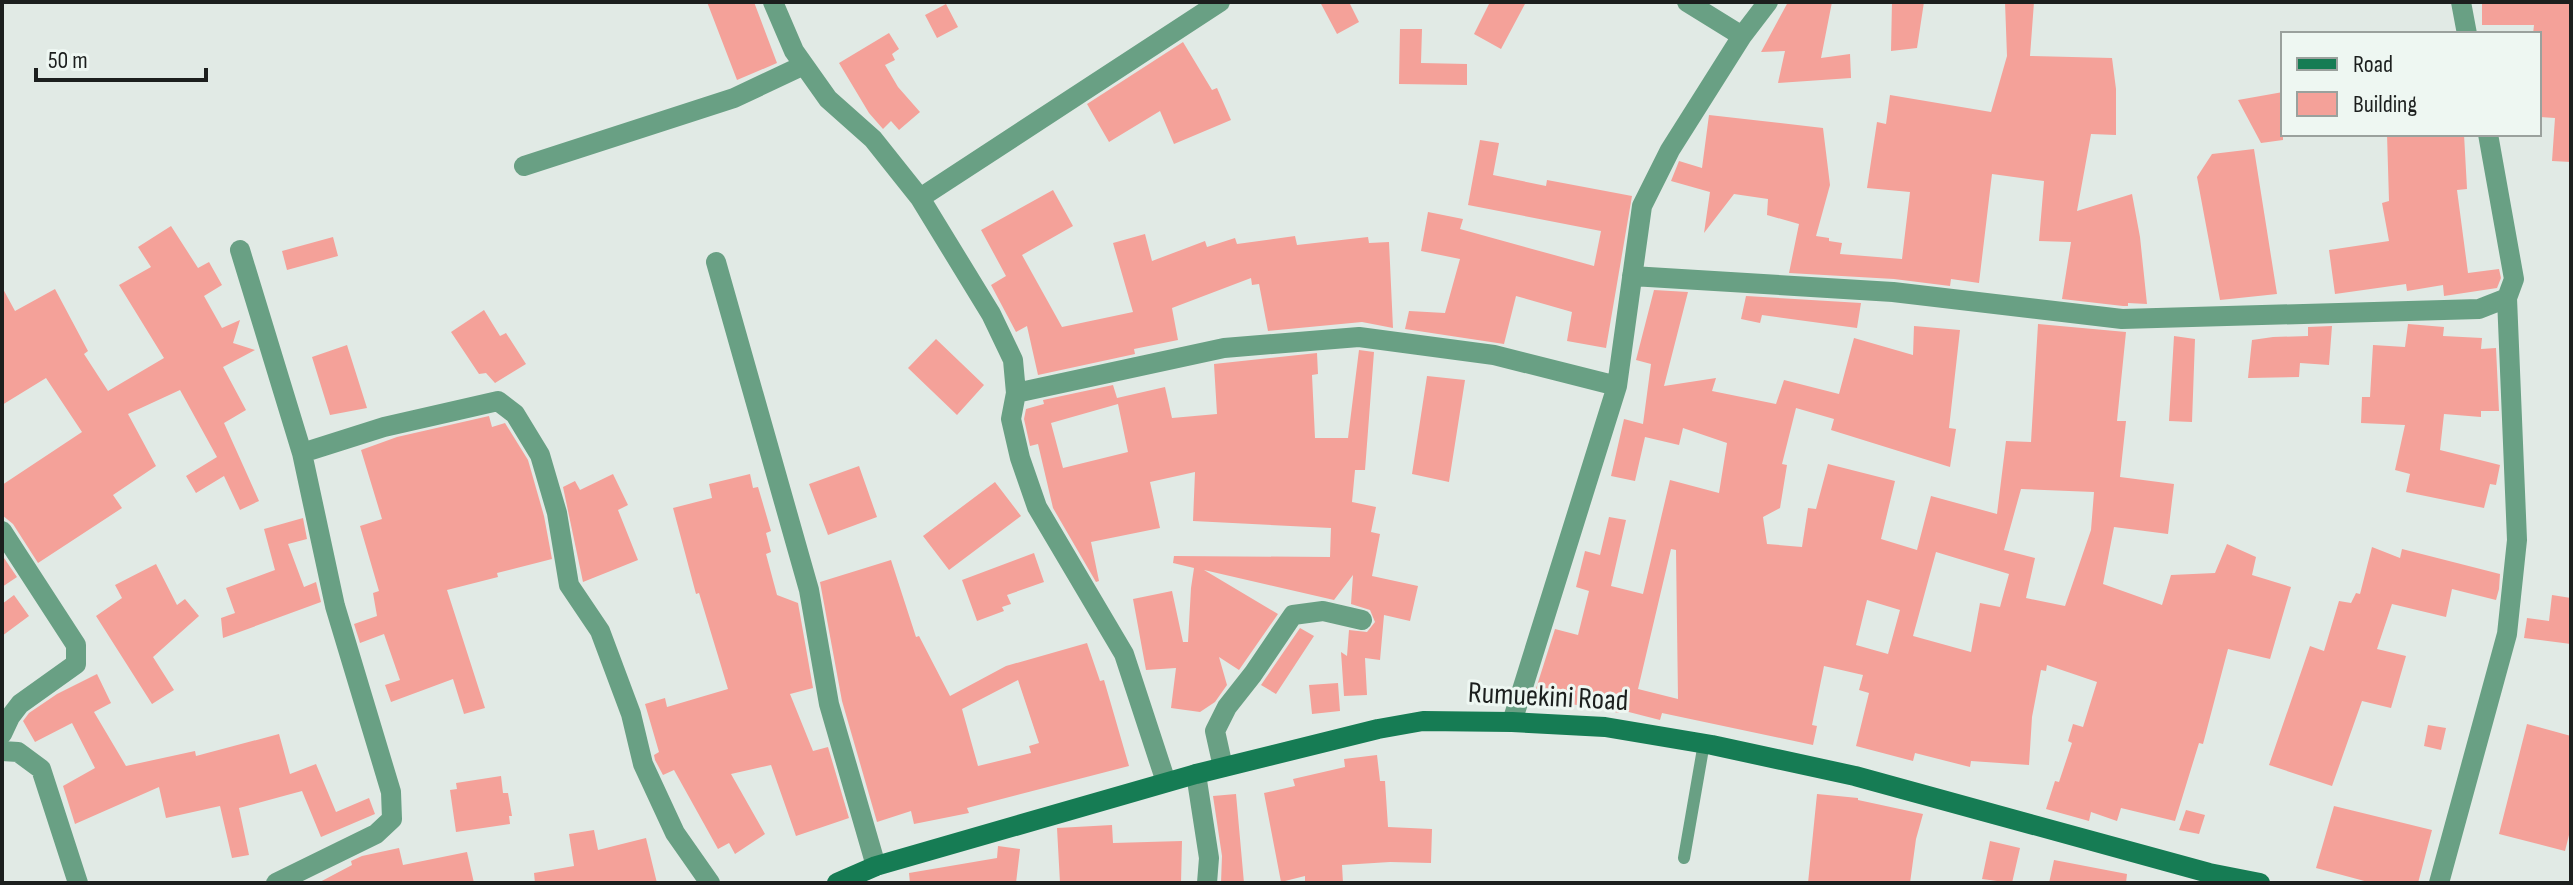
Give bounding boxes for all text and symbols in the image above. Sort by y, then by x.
scale bar [36,32,206,82]
legend [2281,32,2541,136]
text: 50 m [48,46,88,75]
text: Road [2353,50,2393,79]
text: Building [2353,90,2417,119]
street label: Rumuekini Road [1467,675,1629,719]

